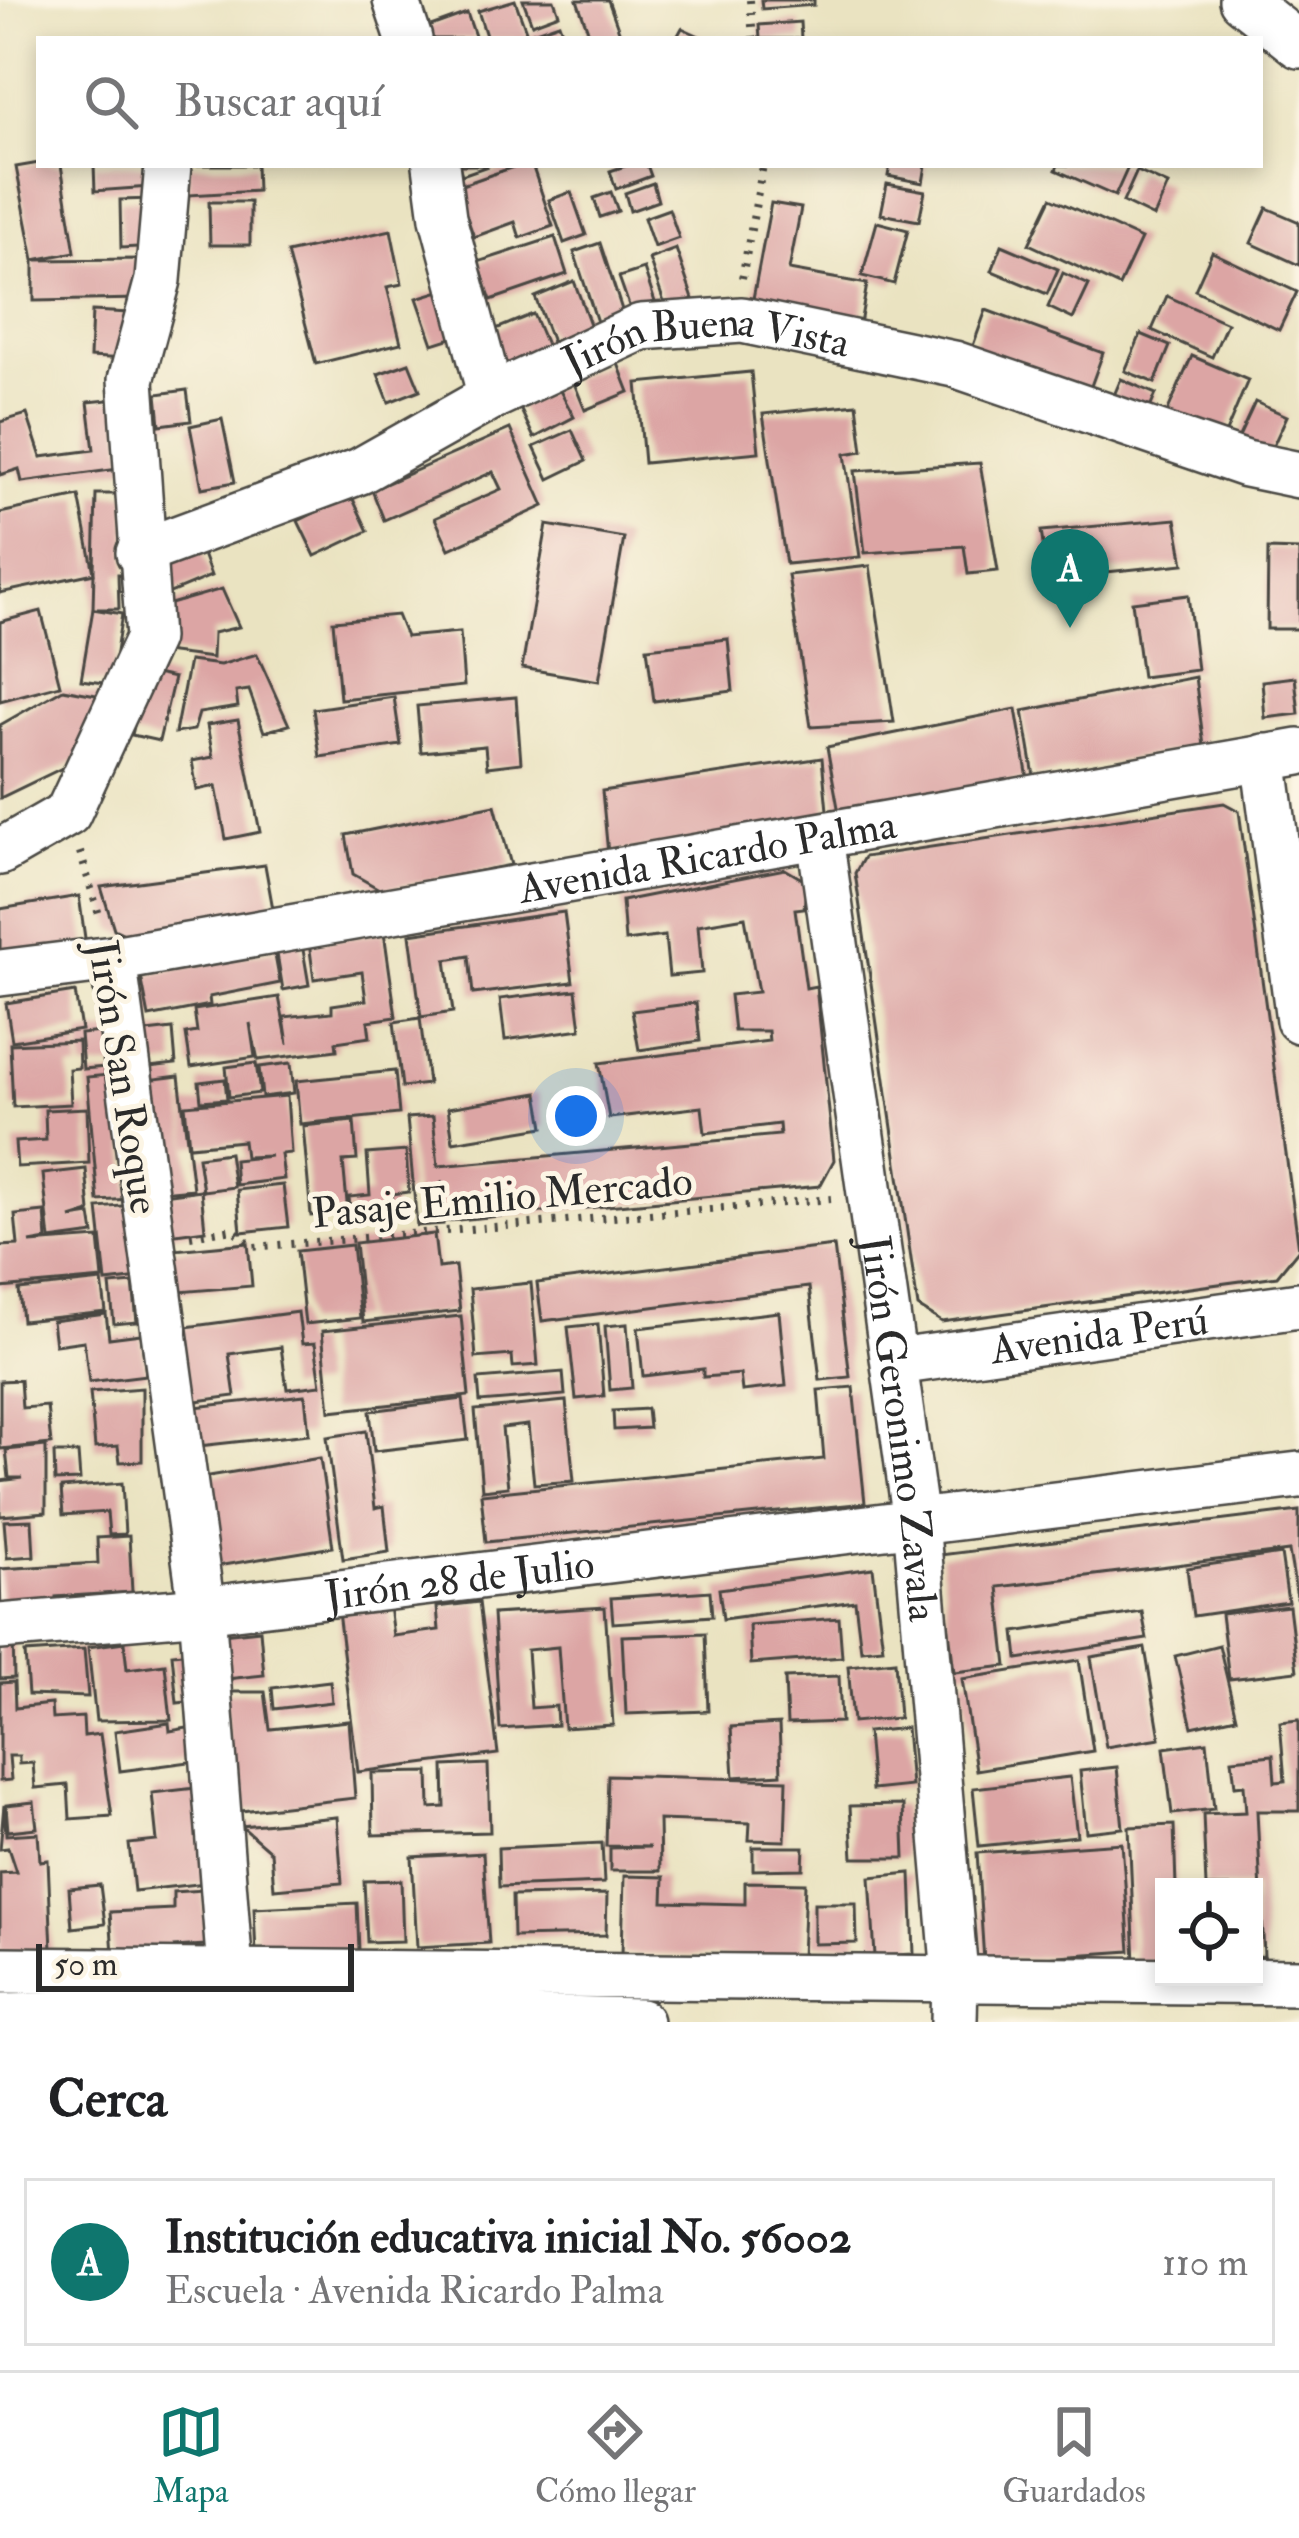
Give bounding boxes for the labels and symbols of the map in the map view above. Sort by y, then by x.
street label: Jirón Buena Vista [554,296,855,388]
pin: A [1031,529,1109,628]
street label: Avenida Ricardo Palma [514,799,901,916]
street label: Jirón San Roque [76,936,170,1218]
your location [546,1086,606,1146]
street label: Pasaje Emilio Mercado [310,1155,694,1241]
street label: Jirón Geronimo Zavala [848,1232,949,1624]
street label: Avenida Perú [986,1294,1211,1377]
street label: Jirón 28 de Julio [321,1538,597,1623]
scale bar [36,1938,354,1991]

